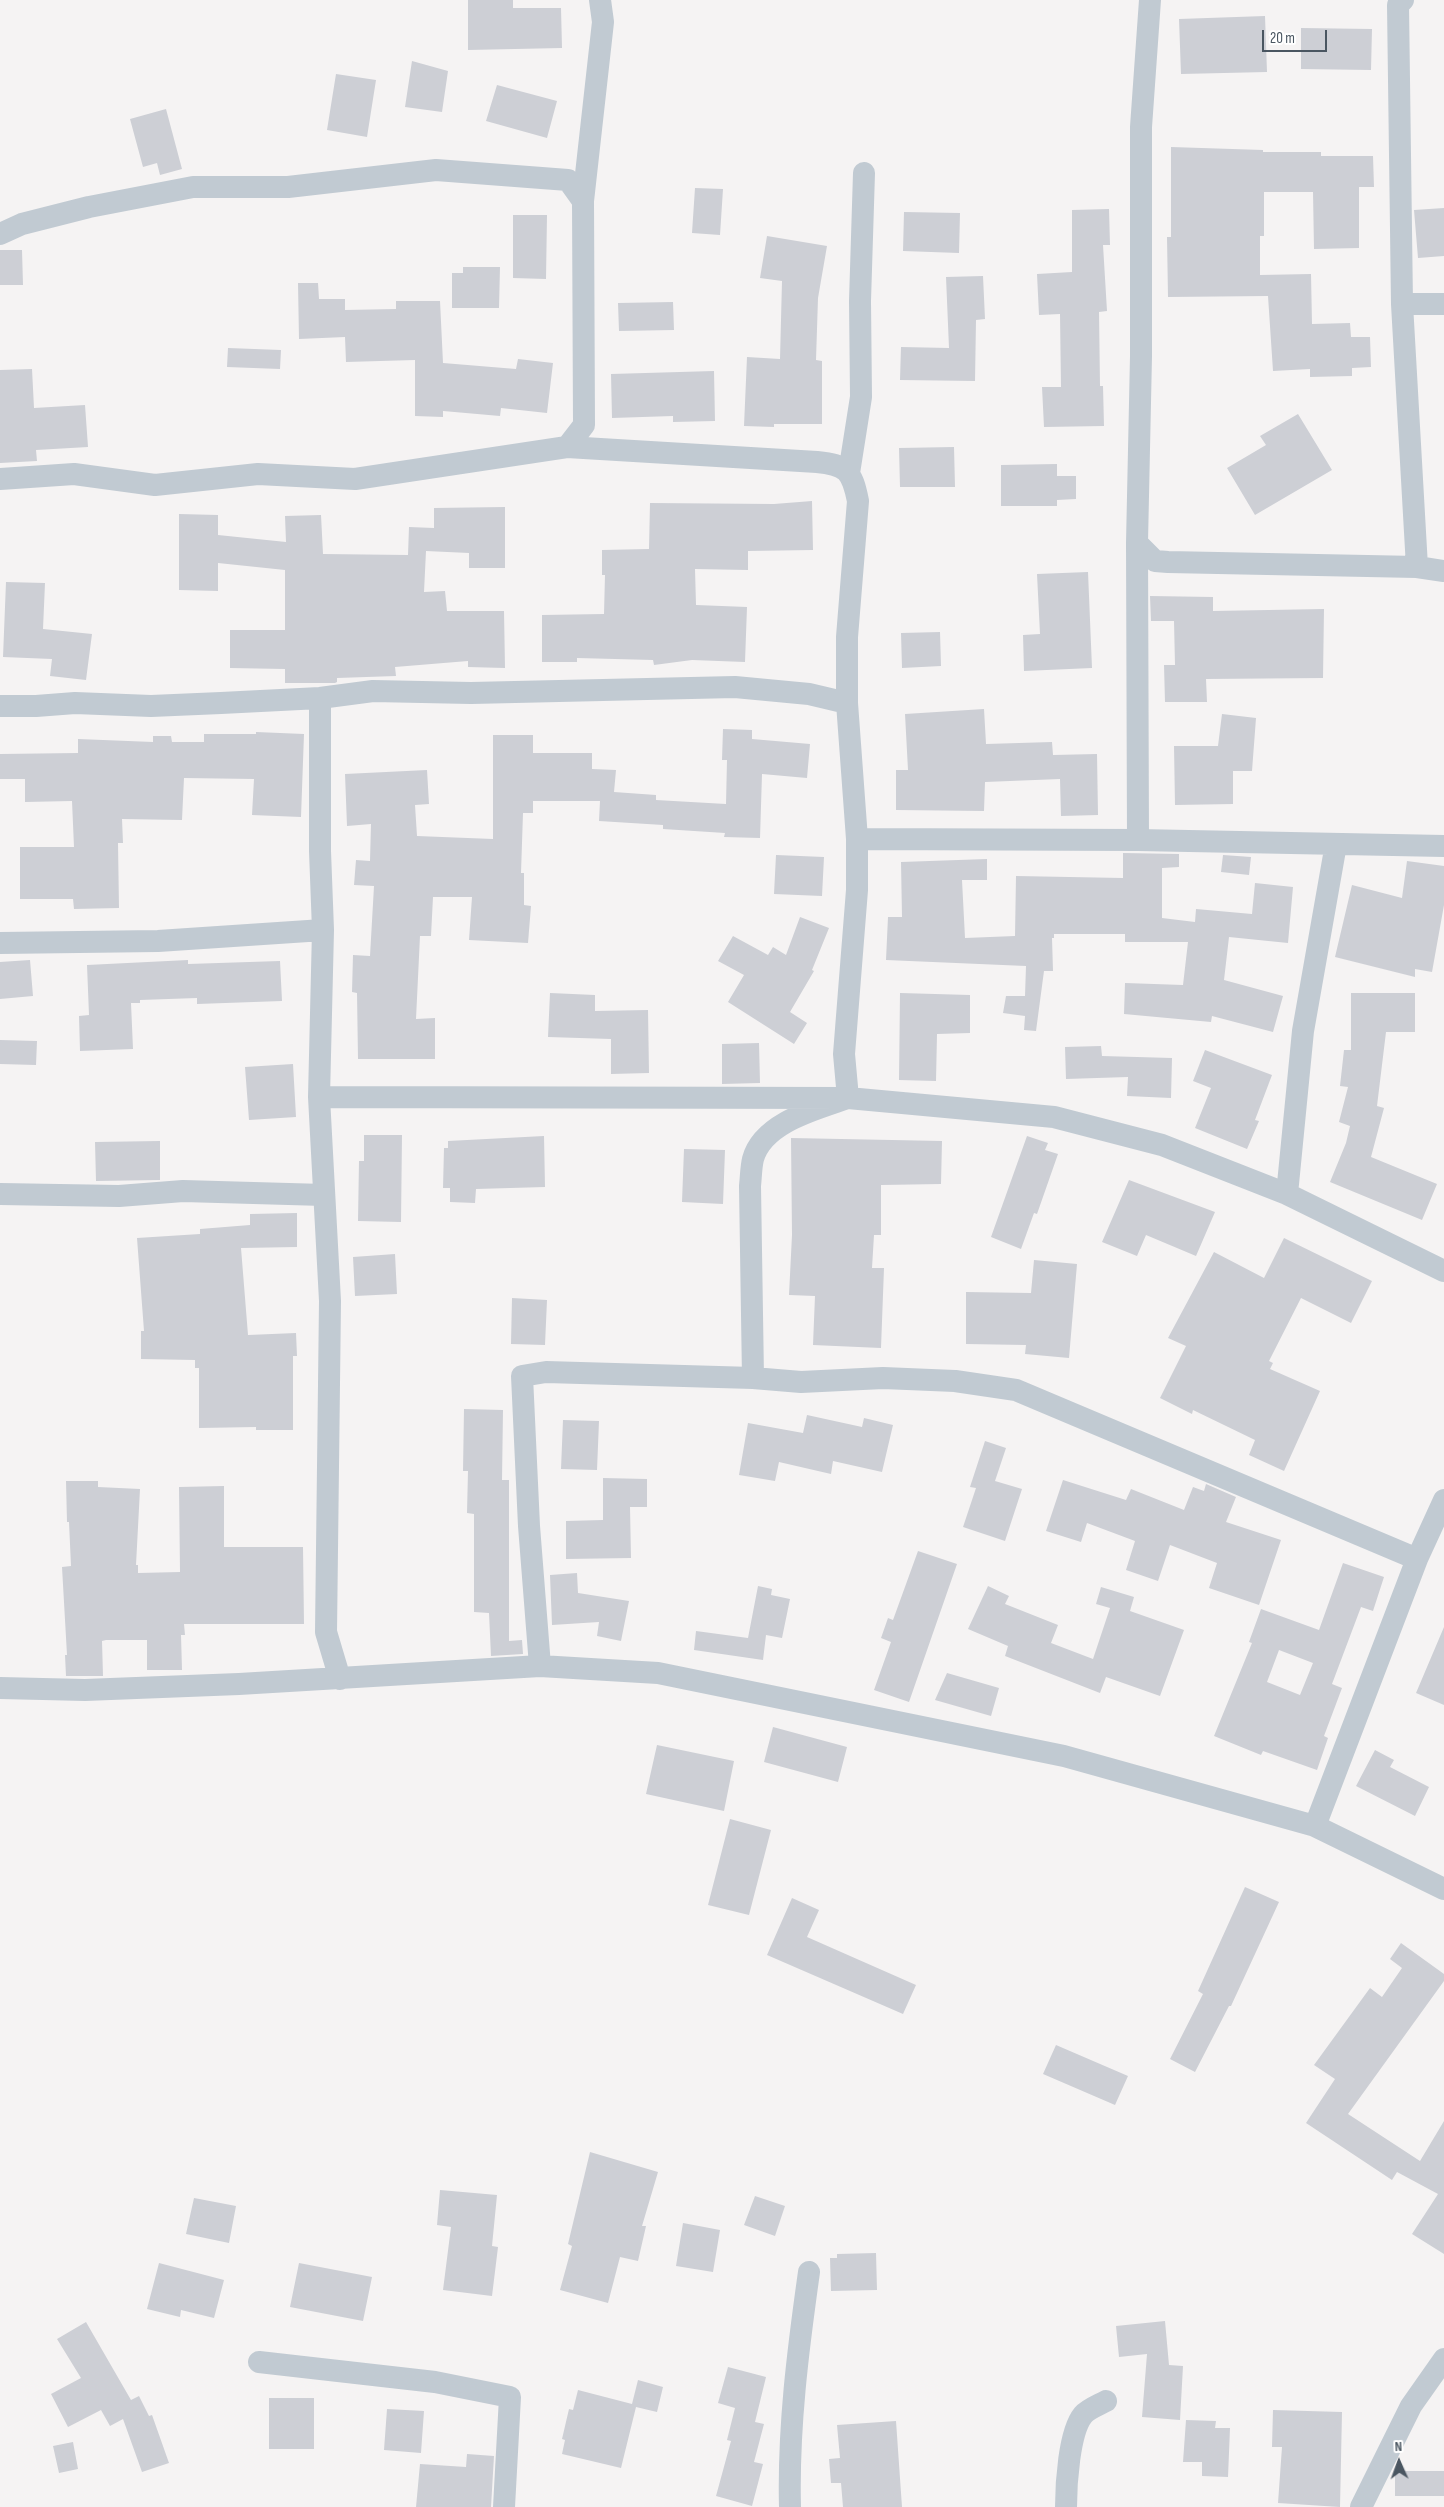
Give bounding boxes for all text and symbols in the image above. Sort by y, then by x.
scale bar [1264,20,1329,52]
text: 20 m [1270,29,1295,48]
north arrow [1374,2437,1424,2487]
text: N [1394,2438,1402,2455]

